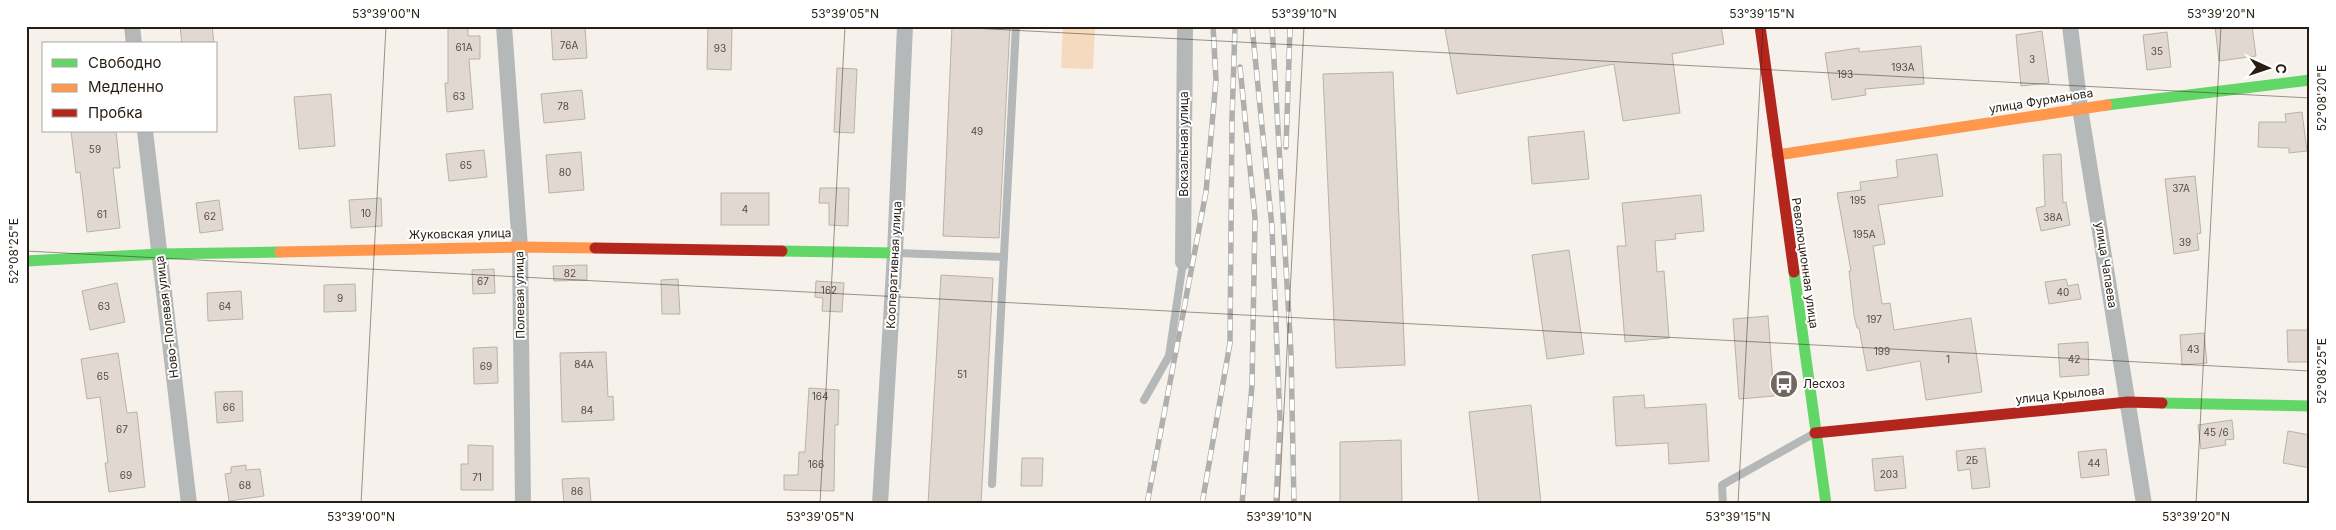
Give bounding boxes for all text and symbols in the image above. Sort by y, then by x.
text: 53°39'00"N [352,6,420,21]
text: 53°39'05"N [811,6,879,21]
text: 53°39'10"N [1271,6,1337,21]
text: 53°39'15"N [1729,6,1795,21]
text: 53°39'20"N [2187,6,2255,21]
house number: 76А [560,39,578,51]
house number: 61А [455,41,473,53]
legend [42,42,218,132]
house number: 93 [714,42,726,54]
north arrow [2244,42,2294,92]
house number: 35 [2151,45,2163,57]
text: Свободно [88,53,162,72]
house number: 3 [2029,53,2035,65]
house number: 193А [1891,61,1915,73]
text: С [2273,63,2290,74]
text: 52°08'20"E [2314,65,2329,131]
house number: 193 [1837,68,1853,80]
text: Медленно [88,77,164,96]
street label: улица Фурманова [1988,85,2094,116]
house number: 63 [453,90,465,102]
street label: Вокзальная улица [1176,91,1191,197]
house number: 78 [557,100,569,112]
text: Пробка [88,103,143,122]
house number: 49 [971,125,983,137]
house number: 59 [89,143,101,155]
house number: 65 [460,159,472,171]
house number: 80 [559,166,571,178]
house number: 37А [2172,182,2190,194]
house number: 195 [1850,194,1866,206]
street label: Революционная улица [1789,196,1822,329]
street label: Кооперативная улица [883,201,904,329]
house number: 4 [742,203,748,215]
house number: 10 [361,207,371,219]
house number: 61 [97,208,107,220]
house number: 62 [204,210,216,222]
house number: 38А [2043,211,2063,223]
text: 52°08'25"E [6,218,21,284]
street label: улица Чапаева [2092,221,2121,309]
street label: Жуковская улица [409,225,511,242]
house number: 195А [1852,228,1876,240]
house number: 39 [2179,236,2191,248]
street label: Полевая улица [511,251,528,339]
street label: Ново-Полевая улица [152,255,181,379]
house number: 82 [564,267,576,279]
house number: 67 [477,275,489,287]
house number: 162 [821,284,837,296]
house number: 40 [2057,286,2069,298]
house number: 9 [337,292,343,304]
house number: 63 [98,300,110,312]
house number: 64 [219,300,231,312]
house number: 197 [1866,313,1882,325]
text: 52°08'25"E [2314,338,2329,404]
house number: 43 [2187,343,2199,355]
house number: 199 [1874,345,1890,357]
house number: 1 [1946,353,1950,365]
house number: 42 [2068,353,2080,365]
house number: 84А [574,358,594,370]
house number: 69 [480,360,492,372]
house number: 51 [957,368,967,380]
bus stop icon: Лесхоз [1769,369,1799,399]
house number: 65 [97,370,109,382]
place label: Лесхоз [1803,376,1845,391]
street label: улица Крылова [2015,382,2105,407]
house number: 164 [812,390,828,402]
house number: 66 [223,401,235,413]
house number: 84 [581,404,593,416]
house number: 67 [116,423,128,435]
house number: 45 /6 [2203,426,2229,438]
house number: 2Б [1966,454,1978,466]
house number: 44 [2088,457,2100,469]
house number: 166 [808,458,824,470]
house number: 203 [1880,468,1898,480]
house number: 69 [120,469,132,481]
house number: 71 [472,471,482,483]
house number: 68 [239,479,251,491]
house number: 86 [571,485,583,497]
text: 53°39'00"N [327,509,395,524]
text: 53°39'05"N [786,509,854,524]
text: 53°39'10"N [1246,509,1312,524]
text: 53°39'15"N [1705,509,1771,524]
text: 53°39'20"N [2162,509,2230,524]

